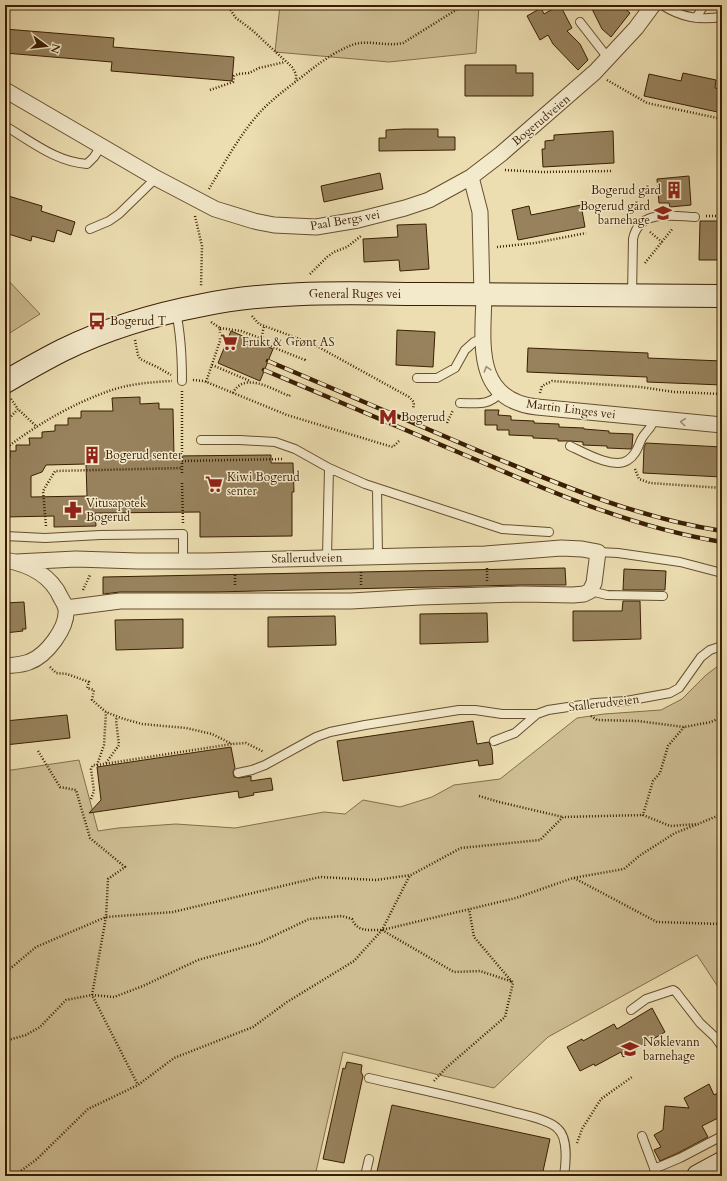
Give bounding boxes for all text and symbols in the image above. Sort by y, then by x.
north arrow [26,26,66,66]
text: N [47,42,64,55]
street label: Bogerudveien [509,91,574,149]
building icon: Bogerud gård [664,180,684,200]
place label: Bogerud gård [591,182,662,198]
place label: Bogerud gård barnehage [580,198,651,228]
school or university icon: Bogerud gård barnehage [653,203,673,223]
street label: Paal Bergs vei [309,206,382,234]
street label: General Ruges vei [309,286,402,302]
bus stop icon: Bogerud T [87,311,107,331]
place label: Bogerud T [110,313,166,329]
supermarket icon: Frukt & Grønt AS [219,332,239,352]
place label: Frukt & Grønt AS [242,334,334,350]
one-way arrow [483,366,492,373]
street label: Martin Linges vei [525,396,617,422]
metro station icon: Bogerud [378,407,398,427]
place label: Bogerud [401,409,446,425]
one-way arrow [680,417,686,426]
building icon: Bogerud senter [82,445,102,465]
place label: Bogerud senter [105,447,183,463]
place label: Kiwi Bogerud senter [227,469,300,499]
supermarket icon: Kiwi Bogerud senter [204,474,224,494]
place label: Vitusapotek Bogerud [86,495,147,525]
pharmacy icon: Vitusapotek Bogerud [63,500,83,520]
street label: Stallerudveien [271,549,343,567]
street label: Stallerudveien [568,691,640,715]
place label: Nøklevann barnehage [643,1034,700,1064]
school or university icon: Nøklevann barnehage [620,1039,640,1059]

